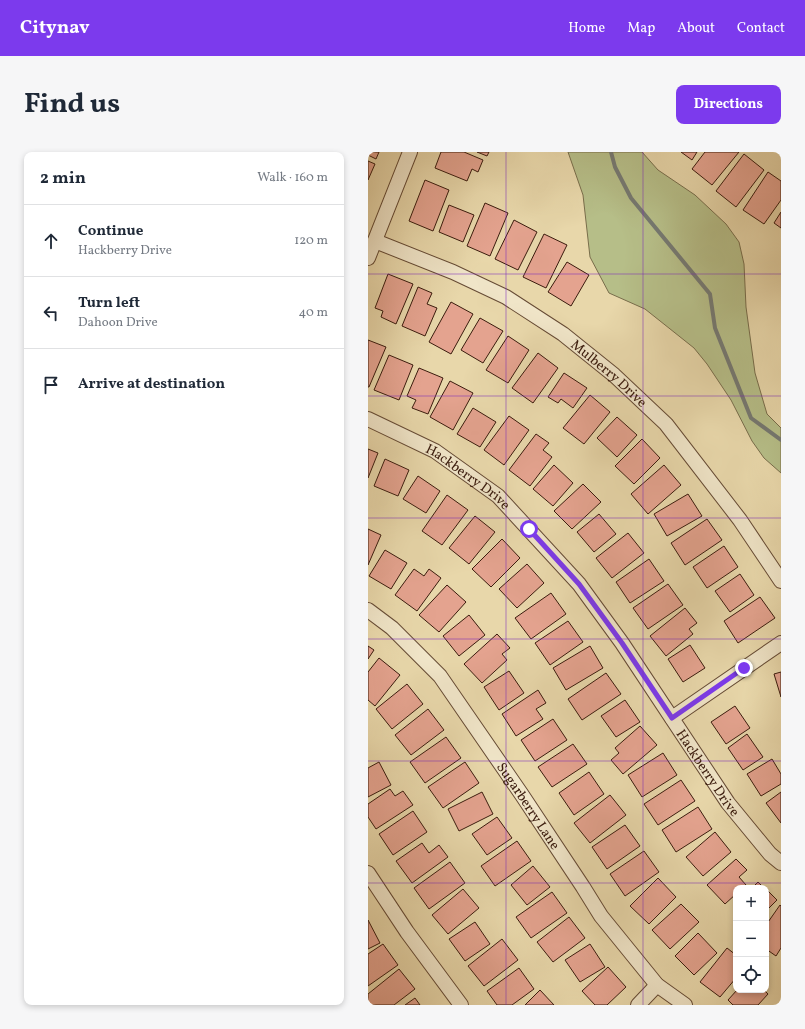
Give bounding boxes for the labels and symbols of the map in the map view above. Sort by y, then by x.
street label: Mulberry Drive [566,336,651,412]
street label: Hackberry Drive [422,440,514,515]
route start [520,520,538,538]
route end [735,659,753,677]
street label: Hackberry Drive [671,726,744,821]
street label: Sugarberry Lane [491,759,564,854]

